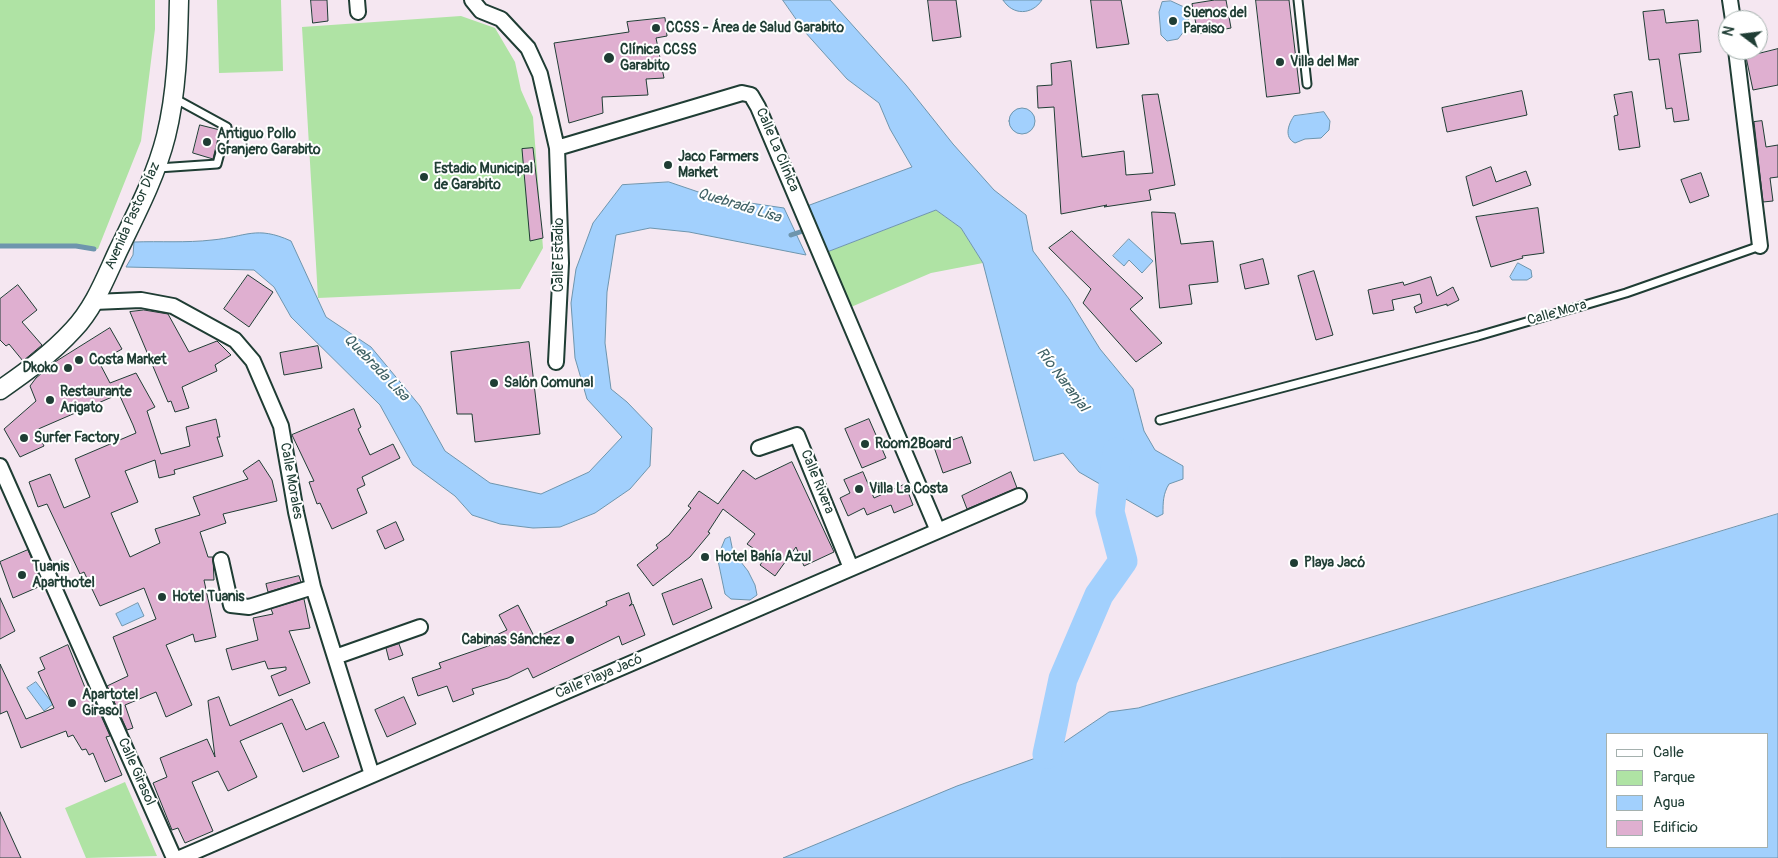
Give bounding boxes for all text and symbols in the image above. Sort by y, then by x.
place label: Suenos del Paraiso [1183,5,1247,38]
north arrow [1718,10,1768,60]
marker: Suenos del Paraiso [1167,15,1179,27]
place label: CCSS - Área de Salud Garabito [666,20,844,36]
marker: CCSS - Área de Salud Garabito [650,22,662,34]
text: N [1720,24,1738,38]
place label: Clínica CCSS Garabito [620,42,697,74]
marker: Clínica CCSS Garabito [602,51,616,65]
place label: Villa del Mar [1290,54,1359,70]
marker: Villa del Mar [1274,56,1286,68]
street label: Calle La Clínica [752,106,802,194]
place label: Antiguo Pollo Granjero Garabito [217,126,321,158]
marker: Antiguo Pollo Granjero Garabito [201,136,213,148]
place label: Jaco Farmers Market [678,149,759,182]
marker: Jaco Farmers Market [662,159,674,171]
street label: Avenida Pastor Díaz [102,160,164,272]
place label: Estadio Municipal de Garabito [434,161,533,193]
marker: Estadio Municipal de Garabito [418,171,430,183]
water label: Quebrada Lisa [695,185,783,227]
street label: Calle Estadio [551,218,567,292]
street label: Calle Mora [1525,297,1589,329]
water label: Quebrada Lisa [340,331,412,405]
water label: Río Naranjal [1032,344,1092,416]
place label: Costa Market [89,352,167,368]
marker: Costa Market [73,354,85,366]
place label: Dkoko [23,360,58,376]
marker: Dkoko [62,362,74,374]
place label: Salón Comunal [504,375,594,391]
marker: Salón Comunal [488,377,500,389]
place label: Restaurante Arigato [60,384,132,417]
marker: Restaurante Arigato [44,394,56,406]
place label: Surfer Factory [34,430,119,446]
marker: Surfer Factory [18,432,30,444]
place label: Room2Board [875,436,952,452]
marker: Room2Board [859,438,871,450]
street label: Calle Morales [276,441,306,521]
street label: Calle Rivera [797,448,837,516]
place label: Villa La Costa [869,481,948,497]
marker: Villa La Costa [853,483,865,495]
place label: Hotel Bahía Azul [715,549,811,565]
marker: Hotel Bahía Azul [699,551,711,563]
place label: Playa Jacó [1304,555,1365,571]
marker: Playa Jacó [1288,557,1300,569]
place label: Tuanis Aparthotel [32,559,95,592]
marker: Tuanis Aparthotel [16,569,28,581]
place label: Hotel Tuanis [172,589,244,605]
marker: Hotel Tuanis [156,591,168,603]
place label: Cabinas Sánchez [461,632,560,648]
marker: Cabinas Sánchez [564,634,576,646]
street label: Calle Playa Jacó [553,651,645,703]
place label: Apartotel Girasol [82,687,138,720]
marker: Apartotel Girasol [66,697,78,709]
legend [1606,733,1768,848]
street label: Calle Girasol [114,736,158,808]
text: Calle [1653,743,1684,762]
text: Parque [1653,768,1695,787]
text: Agua [1653,793,1685,812]
text: Edificio [1653,818,1698,837]

